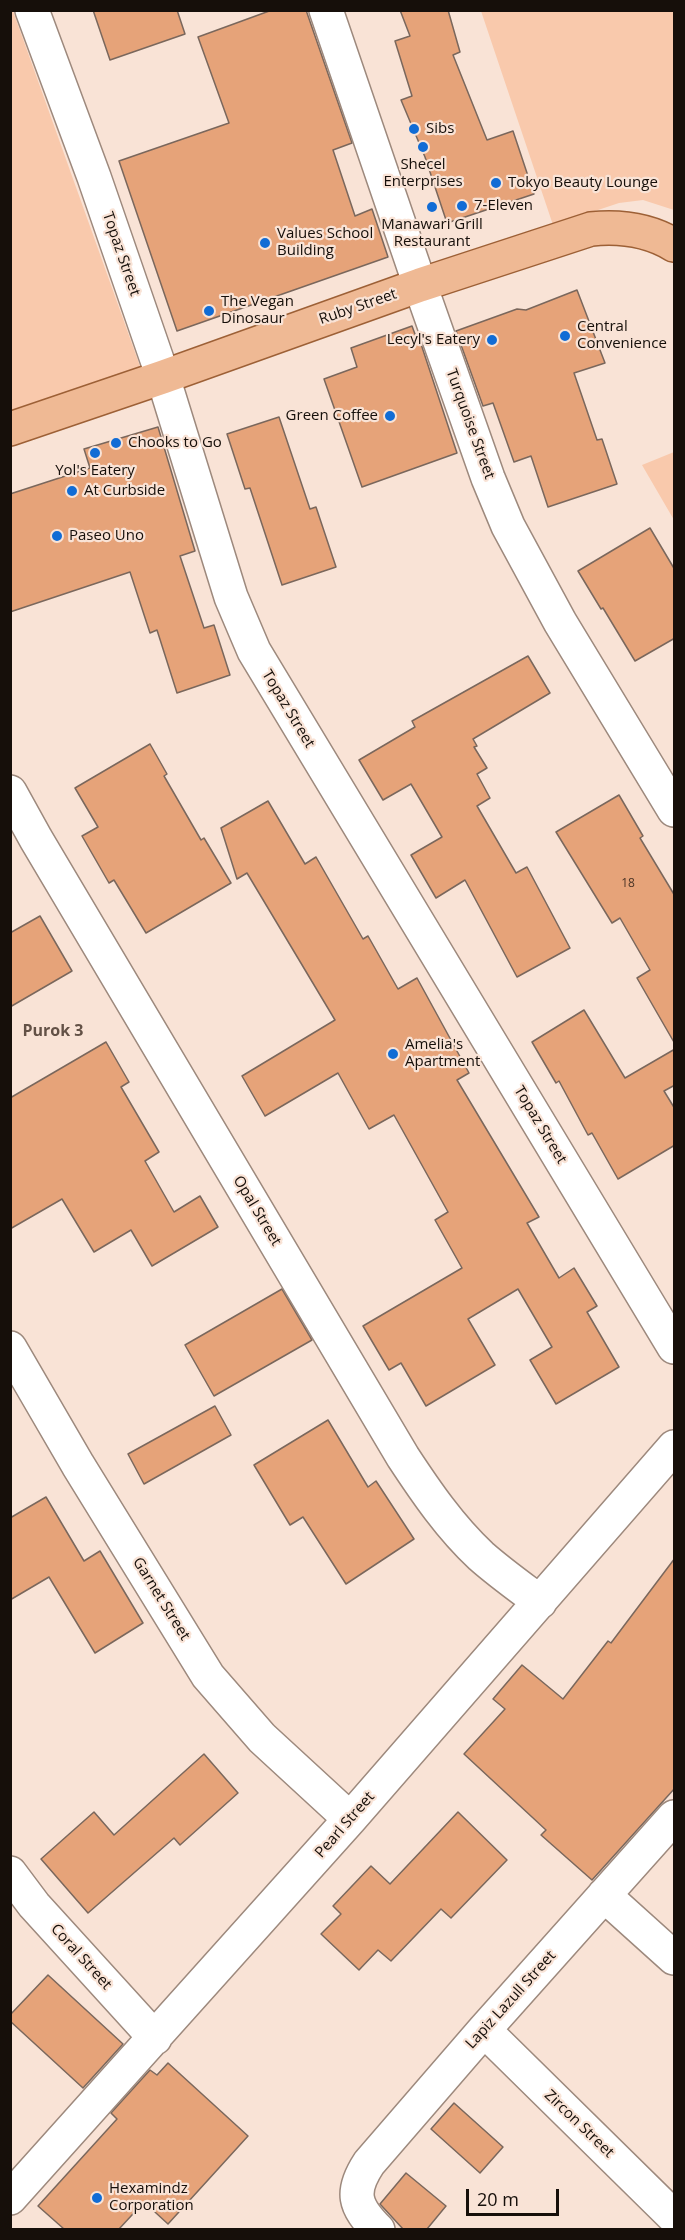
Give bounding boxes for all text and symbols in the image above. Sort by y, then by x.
place label: Sibs [426,120,454,138]
marker: Sibs [407,122,421,136]
marker: Shecel Enterprises [416,140,430,154]
place label: Shecel Enterprises [383,156,463,191]
place label: Tokyo Beauty Lounge [508,174,658,192]
marker: Tokyo Beauty Lounge [489,176,503,190]
place label: 7-Eleven [474,197,533,215]
marker: 7-Eleven [455,199,469,213]
marker: Manawari Grill Restaurant [425,200,439,214]
street label: Topaz Street [98,210,144,298]
place label: Manawari Grill Restaurant [381,216,483,251]
place label: Values School Building [277,225,373,260]
marker: Values School Building [258,236,272,250]
street label: Ruby Street [317,285,399,329]
place label: The Vegan Dinosaur [221,293,294,328]
marker: The Vegan Dinosaur [202,304,216,318]
place label: Central Convenience [577,318,667,353]
marker: Central Convenience [558,329,572,343]
place label: Lecyl's Eatery [387,331,480,349]
marker: Lecyl's Eatery [485,333,499,347]
street label: Turquoise Street [442,366,498,482]
place label: Green Coffee [286,407,378,425]
marker: Green Coffee [383,409,397,423]
place label: Chooks to Go [128,434,222,452]
marker: Chooks to Go [109,436,123,450]
marker: Yol's Eatery [88,446,102,460]
place label: Yol's Eatery [55,462,135,480]
place label: At Curbside [84,482,165,500]
marker: At Curbside [65,484,79,498]
place label: Paseo Uno [69,527,144,545]
marker: Paseo Uno [50,529,64,543]
street label: Topaz Street [258,667,318,751]
house number: 18 [621,877,635,891]
district label: Purok 3 [23,1021,83,1041]
place label: Amelia's Apartment [405,1036,480,1071]
marker: Amelia's Apartment [386,1047,400,1061]
street label: Topaz Street [510,1083,570,1167]
street label: Opal Street [229,1173,285,1249]
street label: Garnet Street [128,1554,194,1644]
street label: Pearl Street [311,1788,379,1862]
street label: Coral Street [47,1920,115,1994]
street label: Lapiz Lazull Street [462,1947,560,2053]
street label: Zircon Street [540,2086,618,2162]
scale bar [469,2177,562,2215]
place label: Hexamindz Corporation [109,2180,194,2215]
text: 20 m [477,2187,519,2211]
marker: Hexamindz Corporation [90,2191,104,2205]

